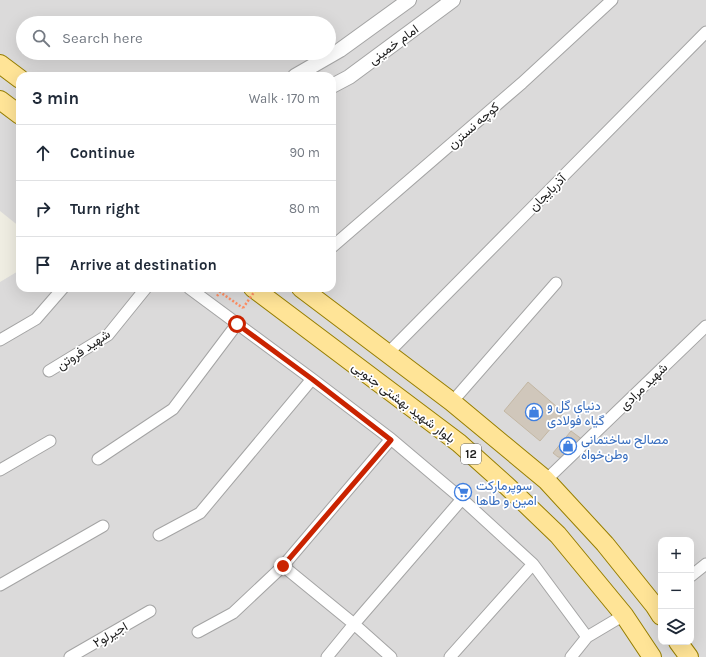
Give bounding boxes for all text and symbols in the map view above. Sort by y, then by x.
search box [16,16,336,60]
street label: امام خمینی [365,21,422,68]
icon: search [30,27,52,49]
text: Search here [62,29,143,47]
text: 3 min [32,88,79,108]
text: Walk · 170 m [249,91,320,106]
street label: کوچه نسترن [445,99,503,153]
icon: ahead [32,142,54,164]
text: Continue [70,144,135,162]
text: 90 m [289,145,320,160]
street label: آذربایجان [526,170,570,215]
icon: right [32,198,54,220]
text: Turn right [70,200,140,218]
text: 80 m [289,201,320,216]
icon: arrive [32,254,54,276]
text: Arrive at destination [70,256,217,274]
route start [228,315,246,333]
street label: شهید فروتن [54,326,113,374]
street label: بلوار شهید بهشتی جنوبی [348,359,458,447]
street label: شهید مرادی [616,360,671,414]
place label: دنیای گل و گیاه فولادی [547,398,605,429]
shop icon: دنیای گل و گیاه فولادی [524,402,544,422]
place label: مصالح ساختمانی وطن‌خواه [581,432,668,463]
shop icon: مصالح ساختمانی وطن‌خواه [558,436,578,456]
road number: 12 [461,444,481,464]
place label: سوپرمارکت امین و طاها [476,478,537,509]
supermarket icon: سوپرمارکت امین و طاها [453,482,473,502]
map controls [658,537,694,645]
button: + [658,537,694,573]
route end [274,557,292,575]
button: − [658,573,694,609]
button: layers [658,609,694,645]
street label: اجیرلو۲ [90,619,131,651]

